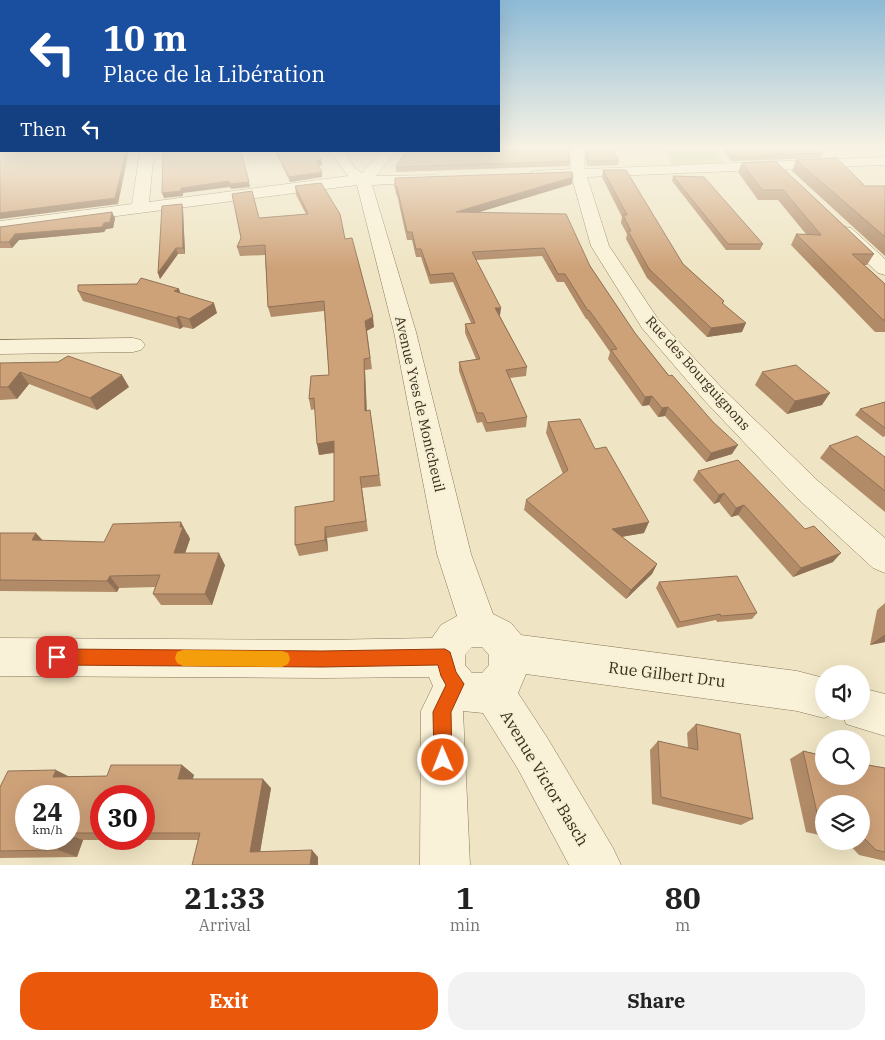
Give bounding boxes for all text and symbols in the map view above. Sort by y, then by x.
text: 10 m [103,15,187,61]
icon: left [20,20,85,85]
text: Place de la Libération [103,59,325,88]
icon: left [77,115,105,143]
text: Then [20,117,67,141]
street label: Rue des Bourguignons [642,312,754,434]
street label: Avenue Yves de Montcheuil [391,314,449,494]
pin [36,636,78,678]
icon: arrive [43,643,71,671]
street label: Rue Gilbert Dru [607,657,727,691]
map controls [815,665,870,850]
button: sound [815,665,870,720]
street label: Avenue Victor Basch [497,707,593,849]
button: search [815,730,870,785]
position arrow [416,733,468,785]
speed limit sign: 30 [90,785,155,850]
text: 24 [32,795,63,828]
button: layers [815,795,870,850]
text: km/h [32,822,63,837]
text: 21:33 [184,878,265,917]
text: 1 [456,878,474,917]
text: 80 [665,878,701,917]
text: Arrival [199,915,251,935]
text: min [450,915,480,935]
text: m [675,915,690,935]
button: Exit [20,972,438,1030]
button: Share [448,972,865,1030]

